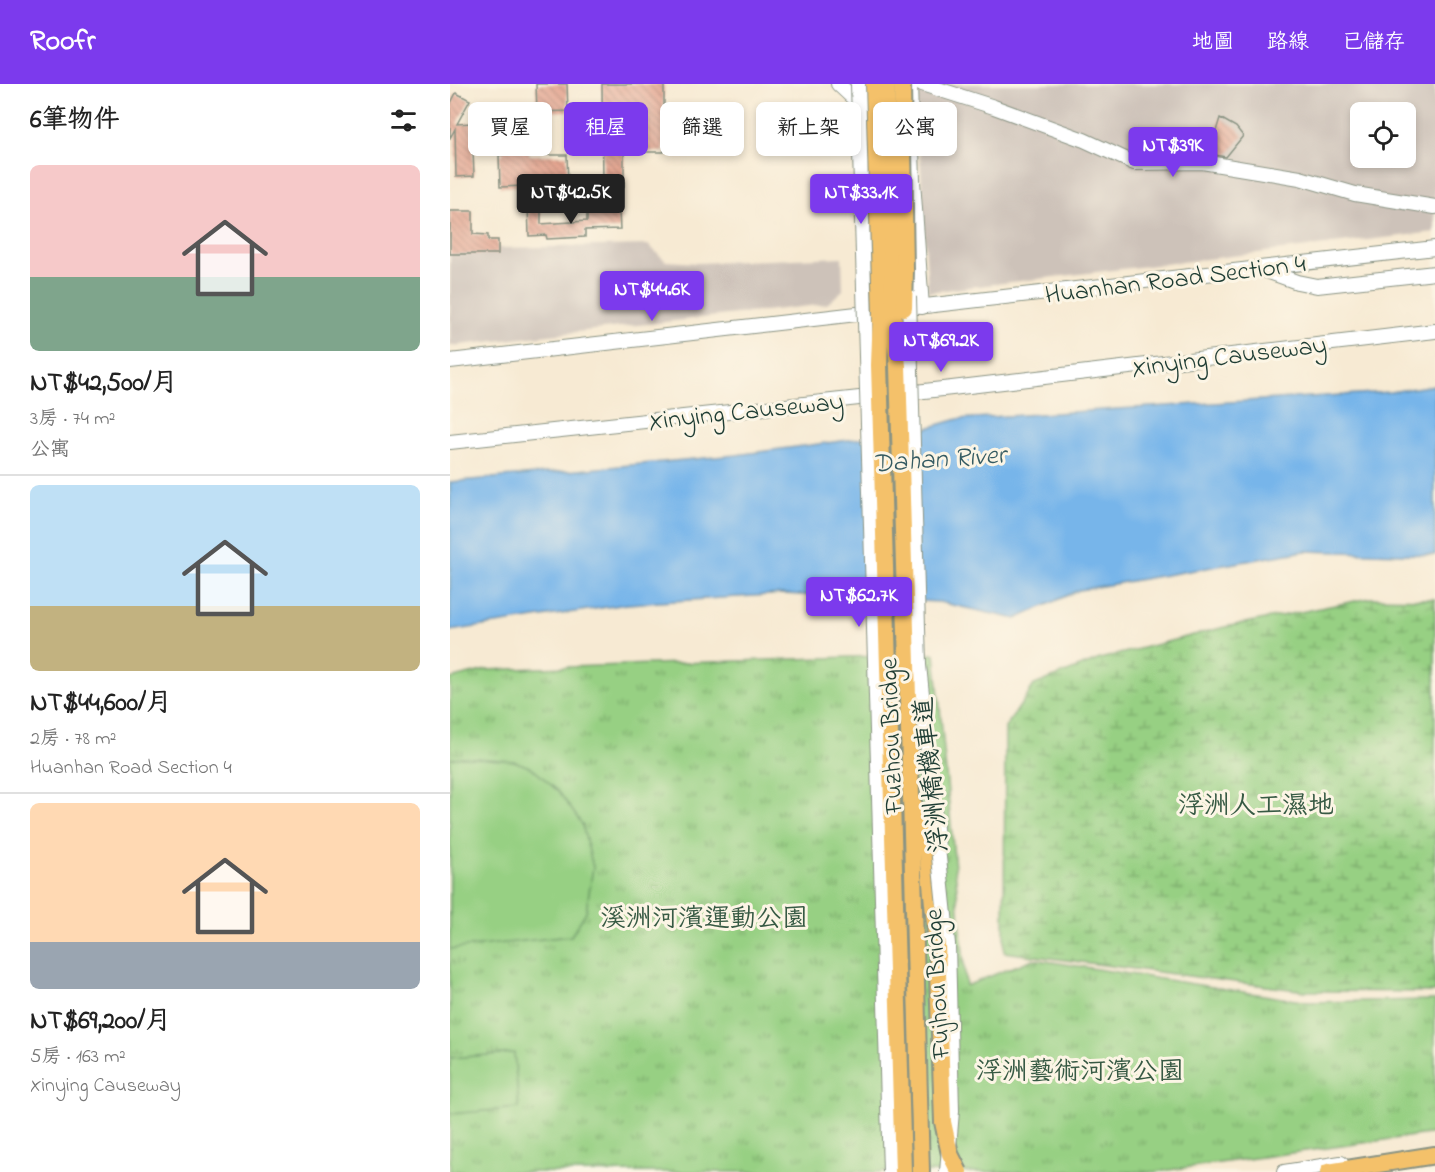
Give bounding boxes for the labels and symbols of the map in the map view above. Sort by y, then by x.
pin: NT$39K [1124,127,1222,178]
pin: NT$42.5K [509,174,633,225]
pin: NT$33.1K [799,174,923,225]
street label: Huanhan Road Section 4 [1043,246,1308,316]
pin: NT$44.6K [590,271,714,322]
pin: NT$69.2K [879,322,1003,373]
street label: Xinying Causeway [1130,327,1329,389]
street label: Xinying Causeway [647,384,846,442]
water label: Dahan River [871,436,1011,485]
pin: NT$62.7K [797,577,921,628]
street label: Fuzhou Bridge [871,657,915,816]
street label: 浮洲橋機車道 [906,695,960,854]
park label: 浮洲人工濕地 [1178,788,1334,826]
park label: 溪洲河濱運動公園 [600,901,808,939]
street label: Fujhou Bridge [916,907,962,1061]
park label: 浮洲藝術河濱公園 [976,1054,1184,1092]

